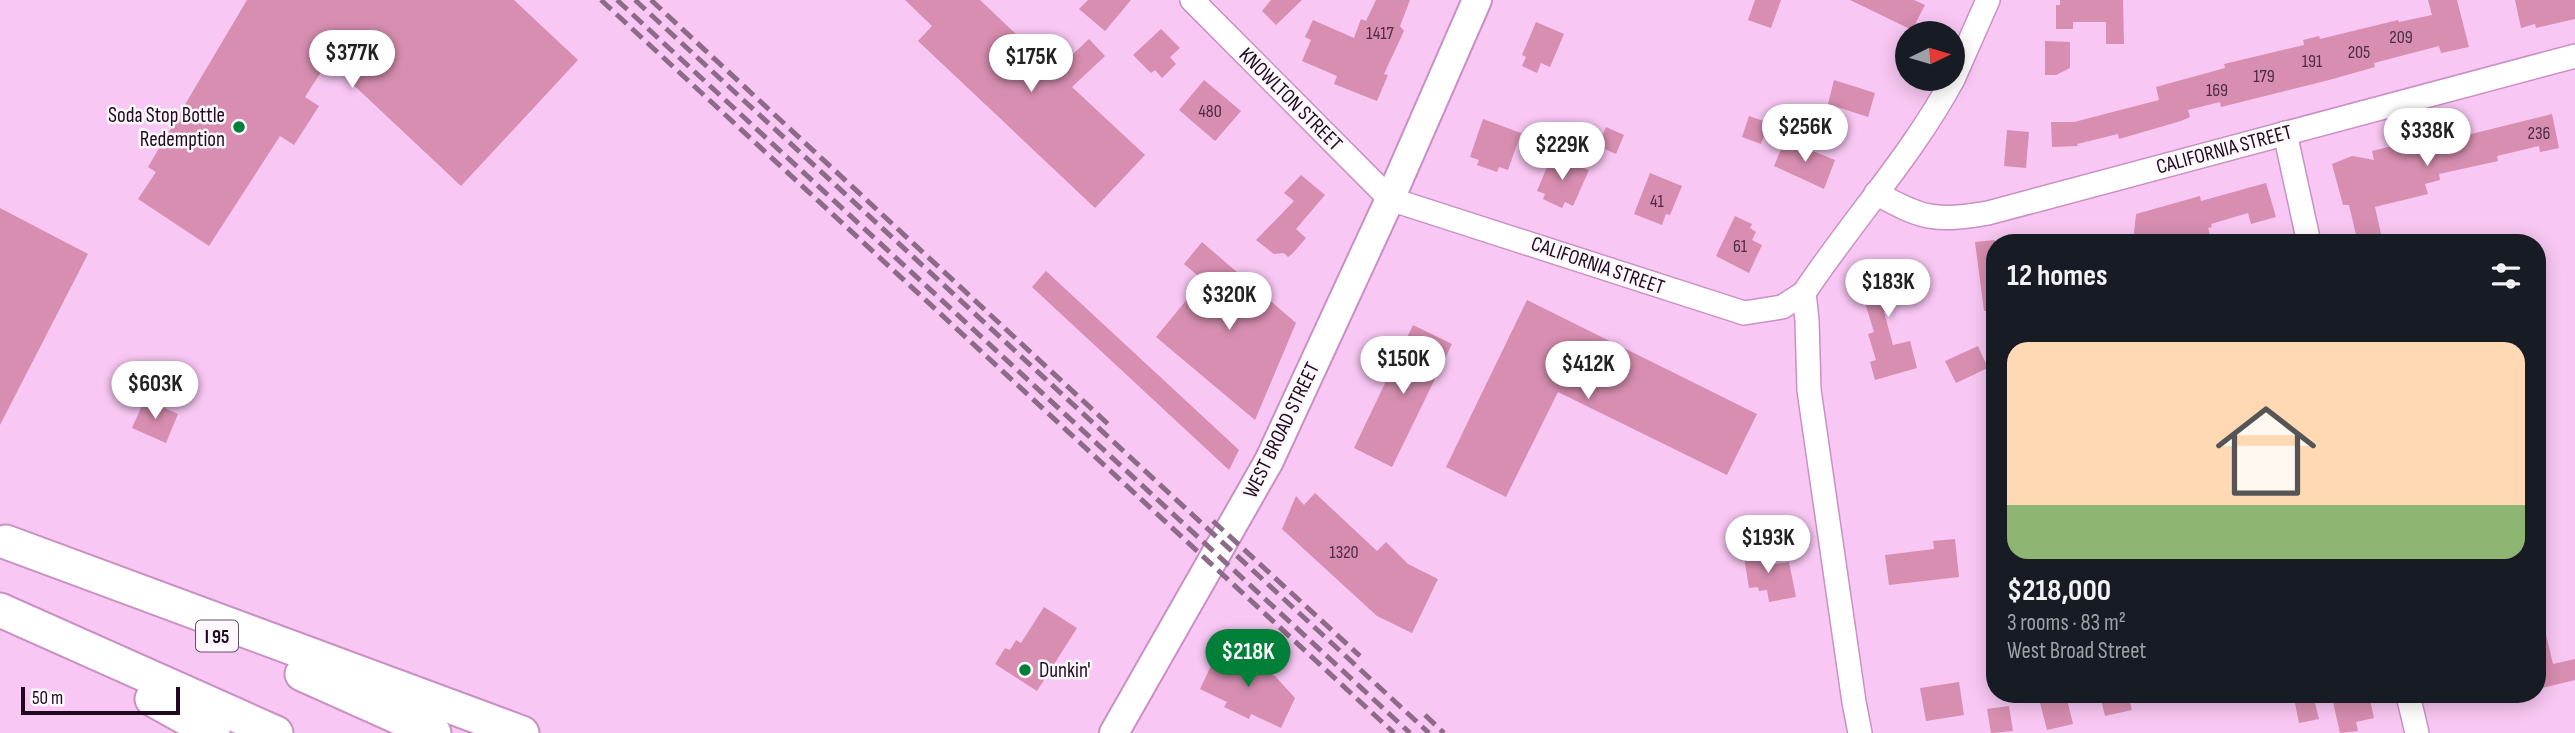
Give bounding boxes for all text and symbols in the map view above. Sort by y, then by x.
north arrow [1895,21,1965,91]
map controls [1895,21,1965,91]
house number: 1417 [1366,23,1394,44]
house number: 209 [2389,27,2413,48]
pin: $377K [303,31,401,90]
pin: $175K [982,34,1080,94]
text: $377K [325,39,379,67]
street label: KNOWLTON STREET [1234,42,1348,157]
house number: 205 [2348,42,2370,63]
text: $175K [1005,43,1057,71]
house number: 191 [2302,51,2323,72]
house number: 179 [2253,66,2275,87]
house number: 169 [2206,80,2228,101]
house number: 480 [1198,101,1222,122]
place label: Soda Stop Bottle Redemption [108,103,225,152]
pin: $256K [1756,104,1854,164]
pin: $338K [2378,108,2476,168]
text: $256K [1778,113,1832,141]
text: $338K [2400,117,2454,145]
marker: Soda Stop Bottle Redemption [231,119,247,135]
street label: CALIFORNIA STREET [2154,119,2295,180]
pin: $229K [1513,122,1611,182]
house number: 236 [2528,123,2551,144]
text: $229K [1535,131,1589,159]
house number: 41 [1650,191,1665,212]
street label: CALIFORNIA STREET [1528,231,1668,300]
house number: 61 [1733,236,1748,257]
icon: filters [2487,257,2525,295]
text: 12 homes [2007,258,2108,294]
pin: $183K [1839,260,1937,319]
text: $183K [1861,268,1915,296]
pin: $320K [1180,272,1278,332]
text: $320K [1202,281,1256,309]
pin: $150K [1354,336,1452,396]
pin: $412K [1539,342,1637,401]
text: $150K [1376,345,1430,373]
text: $412K [1561,350,1615,378]
street label: WEST BROAD STREET [1238,358,1325,502]
pin: $603K [106,362,204,421]
text: $603K [127,370,183,398]
icon: home [2203,388,2329,514]
pin: $193K [1719,516,1817,575]
text: $193K [1741,524,1795,552]
house number: 1320 [1329,542,1359,563]
text: $218,000 [2007,573,2111,609]
text: 3 rooms · 83 m² [2007,609,2126,637]
road number: I 95 [196,621,238,652]
pin: $218K [1199,630,1297,689]
text: West Broad Street [2007,637,2146,665]
text: $218K [1221,638,1275,666]
place label: Dunkin' [1039,658,1091,683]
marker: Dunkin' [1017,662,1033,678]
scale bar [21,684,180,716]
text: 50 m [32,687,63,710]

